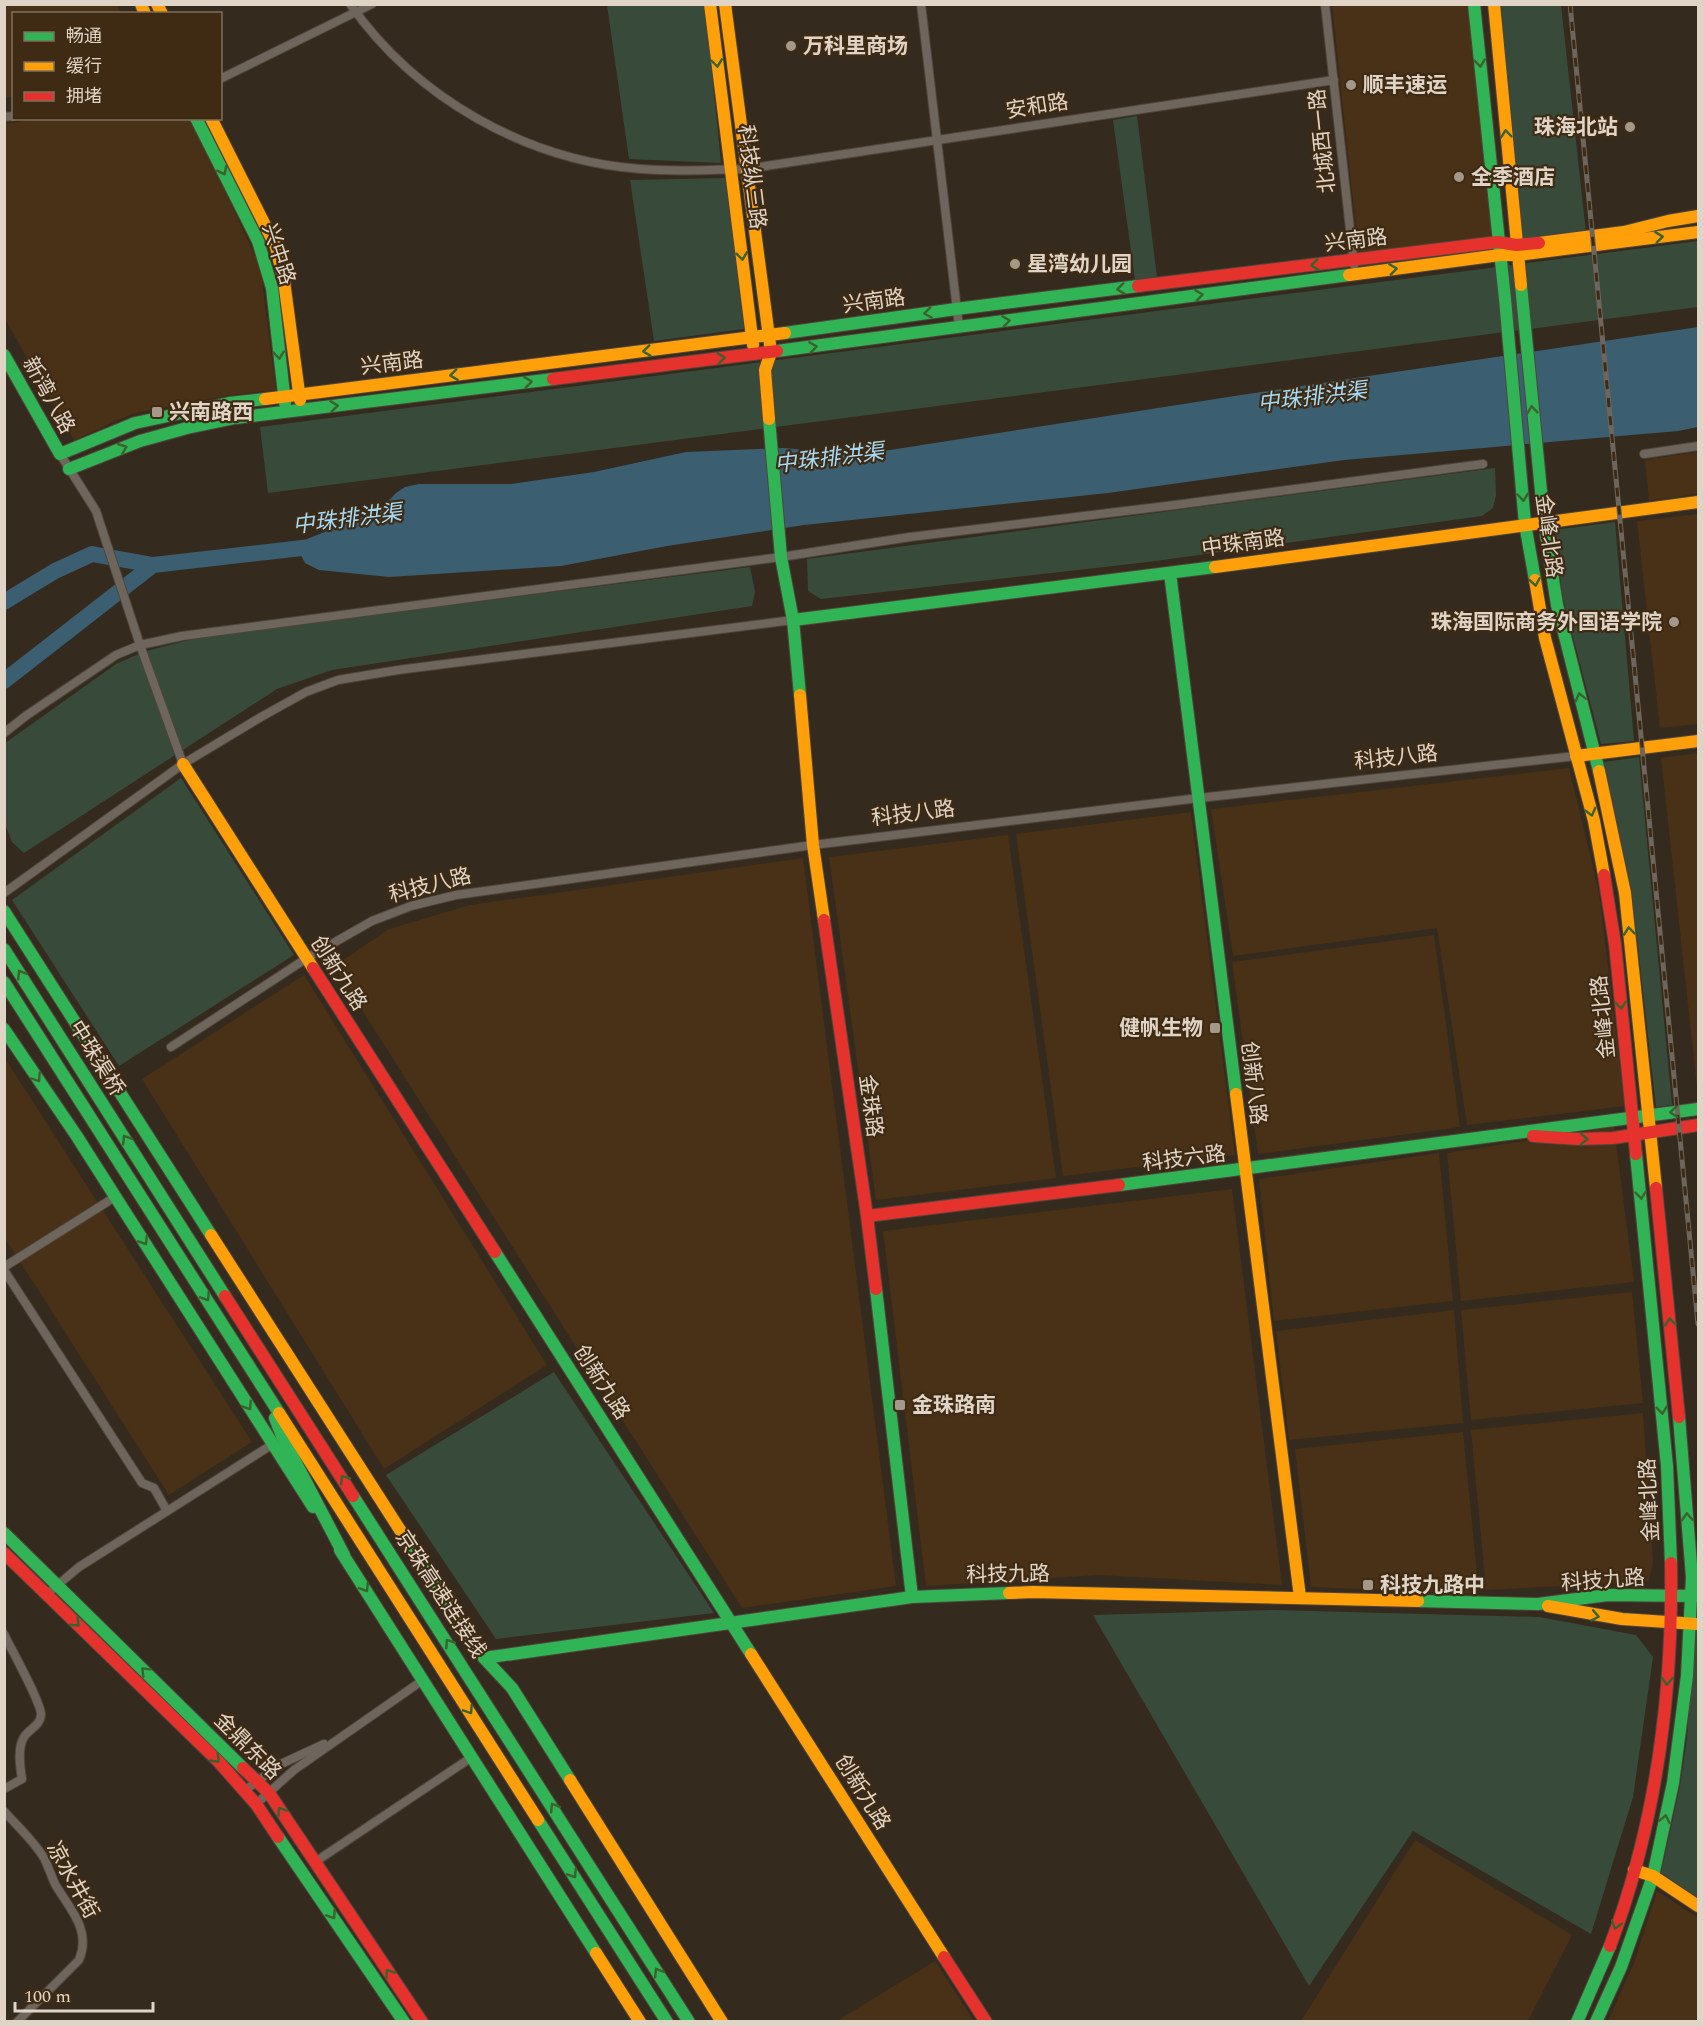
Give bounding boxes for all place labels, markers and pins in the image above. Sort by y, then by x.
place label: 万科里商场 [803,31,908,63]
marker: 万科里商场 [784,39,798,53]
place label: 顺丰速运 [1363,70,1447,102]
marker: 顺丰速运 [1344,78,1358,92]
place label: 珠海北站 [1534,112,1618,144]
marker: 珠海北站 [1623,120,1637,134]
place label: 全季酒店 [1471,162,1555,194]
marker: 全季酒店 [1452,170,1466,184]
place label: 星湾幼儿园 [1027,249,1132,281]
marker: 星湾幼儿园 [1008,257,1022,271]
place label: 兴南路西 [169,397,253,429]
marker: 兴南路西 [150,405,164,419]
place label: 珠海国际商务外国语学院 [1431,607,1662,639]
marker: 珠海国际商务外国语学院 [1667,615,1681,629]
place label: 健帆生物 [1119,1013,1203,1045]
marker: 健帆生物 [1208,1021,1222,1035]
place label: 金珠路南 [912,1390,996,1422]
marker: 金珠路南 [893,1398,907,1412]
place label: 科技九路中 [1380,1570,1485,1602]
marker: 科技九路中 [1361,1578,1375,1592]

